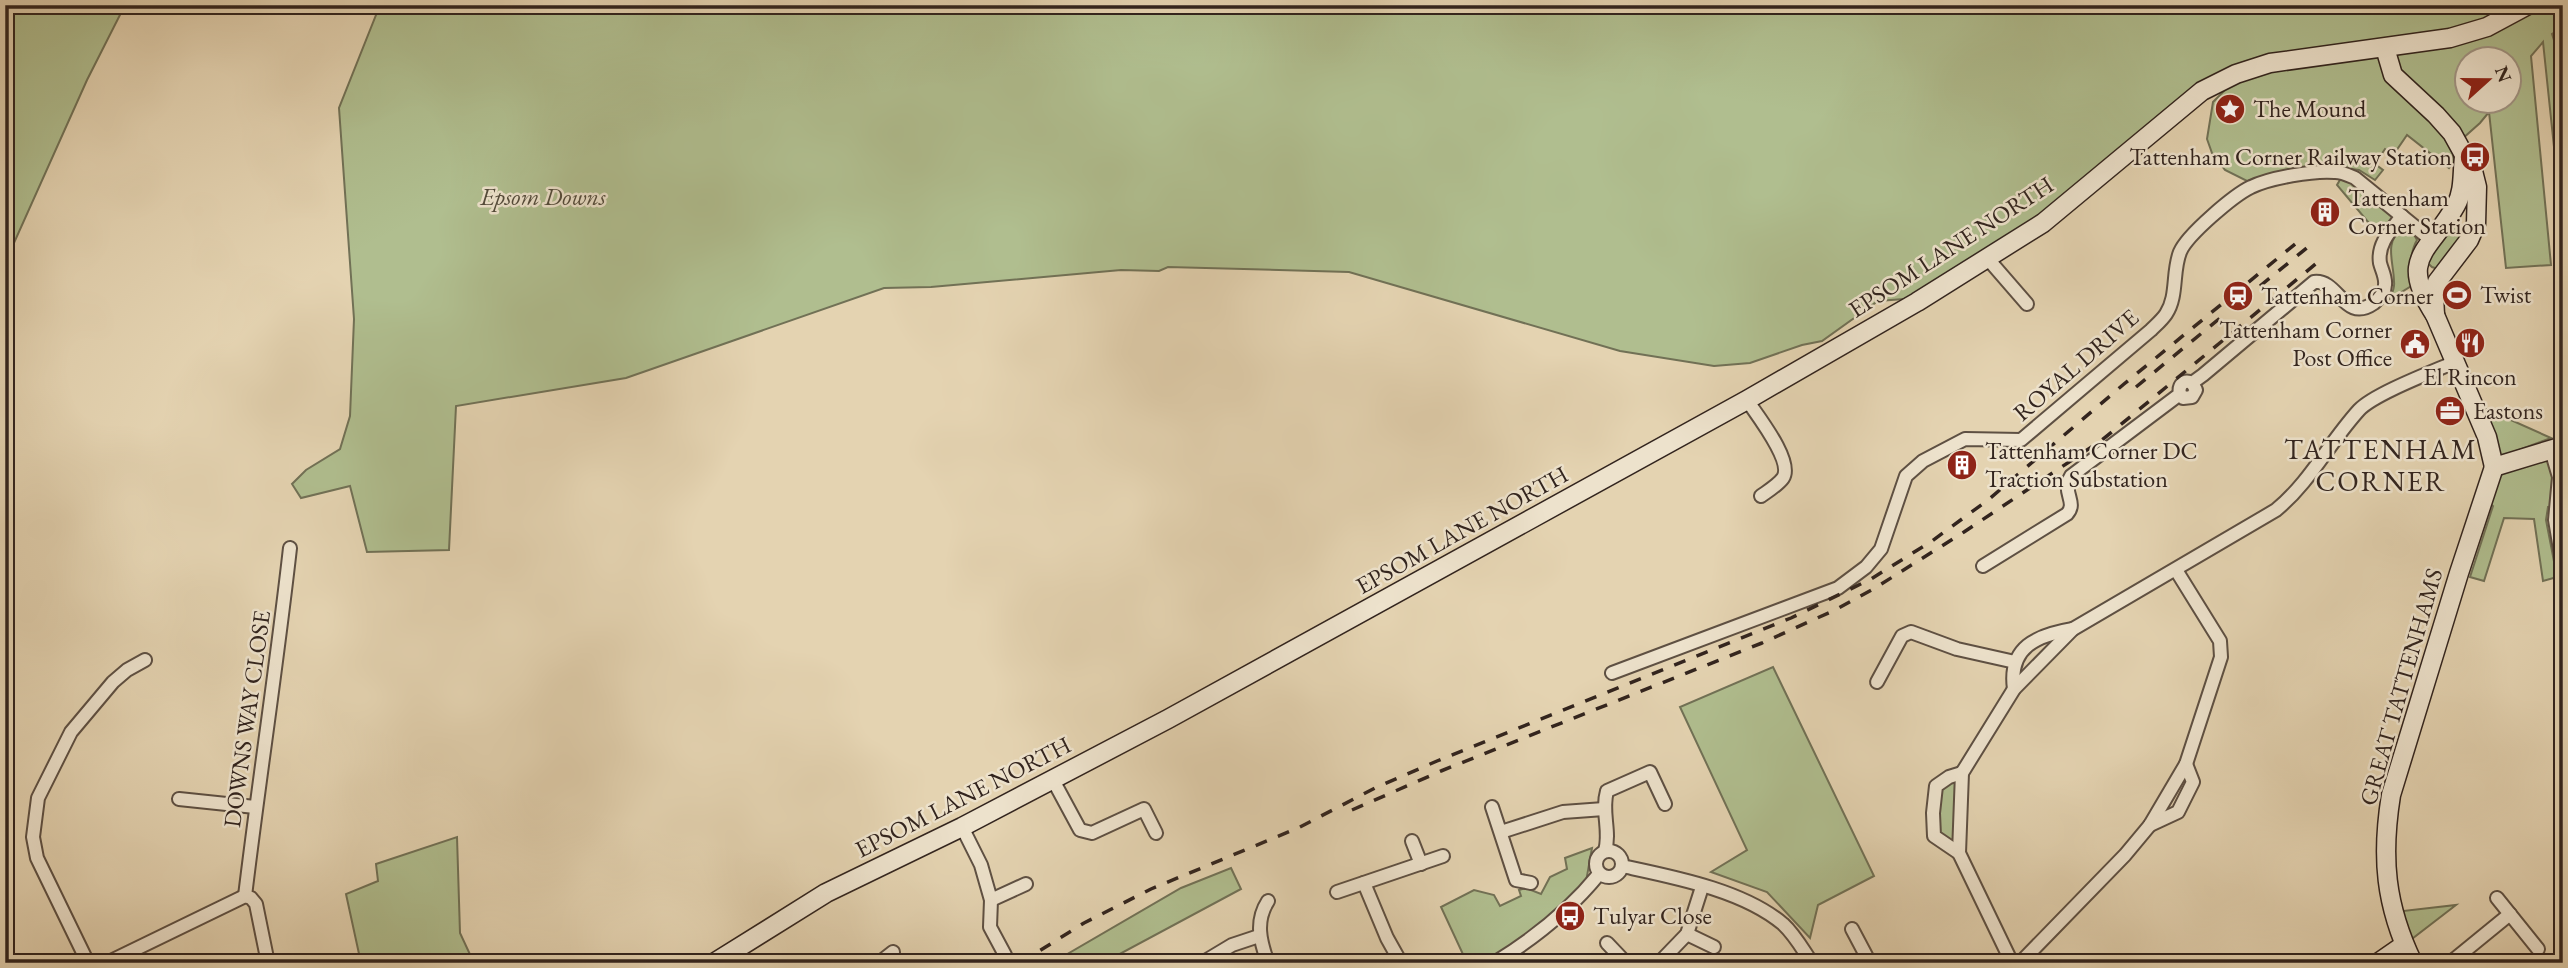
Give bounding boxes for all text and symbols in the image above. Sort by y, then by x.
north arrow [2452,46,2522,116]
text: N [2489,62,2518,86]
place icon: The Mound [2213,92,2247,126]
place label: The Mound [2253,93,2367,124]
bus stop icon: Tattenham Corner Railway Station [2458,140,2492,174]
place label: Tattenham Corner Railway Station [2129,141,2452,172]
street label: EPSOM LANE NORTH [1842,169,2059,324]
park label: Epsom Downs [479,181,606,212]
place label: Tattenham Corner Station [2348,182,2486,241]
building icon: Tattenham Corner Station [2308,195,2342,229]
sports icon: Twist [2440,278,2474,312]
station icon: Tattenham Corner [2221,279,2255,313]
place label: Twist [2480,279,2532,310]
place label: Tattenham Corner [2261,280,2434,311]
street label: ROYAL DRIVE [2007,302,2145,428]
place label: Tattenham Corner Post Office [2219,314,2392,373]
restaurant icon: El Rincon [2453,326,2487,360]
public building icon: Tattenham Corner Post Office [2398,327,2432,361]
place label: El Rincon [2423,361,2517,392]
office icon: Eastons [2433,394,2467,428]
place label: Eastons [2473,395,2543,426]
district label: TATTENHAM CORNER [2284,431,2478,499]
place label: Tattenham Corner DC Traction Substation [1985,435,2198,494]
building icon: Tattenham Corner DC Traction Substation [1945,448,1979,482]
street label: EPSOM LANE NORTH [1350,458,1573,601]
street label: GREAT TATTENHAMS [2352,565,2449,809]
street label: DOWNS WAY CLOSE [216,608,277,829]
street label: EPSOM LANE NORTH [850,729,1076,864]
bus stop icon: Tulyar Close [1553,899,1587,933]
place label: Tulyar Close [1593,900,1712,931]

